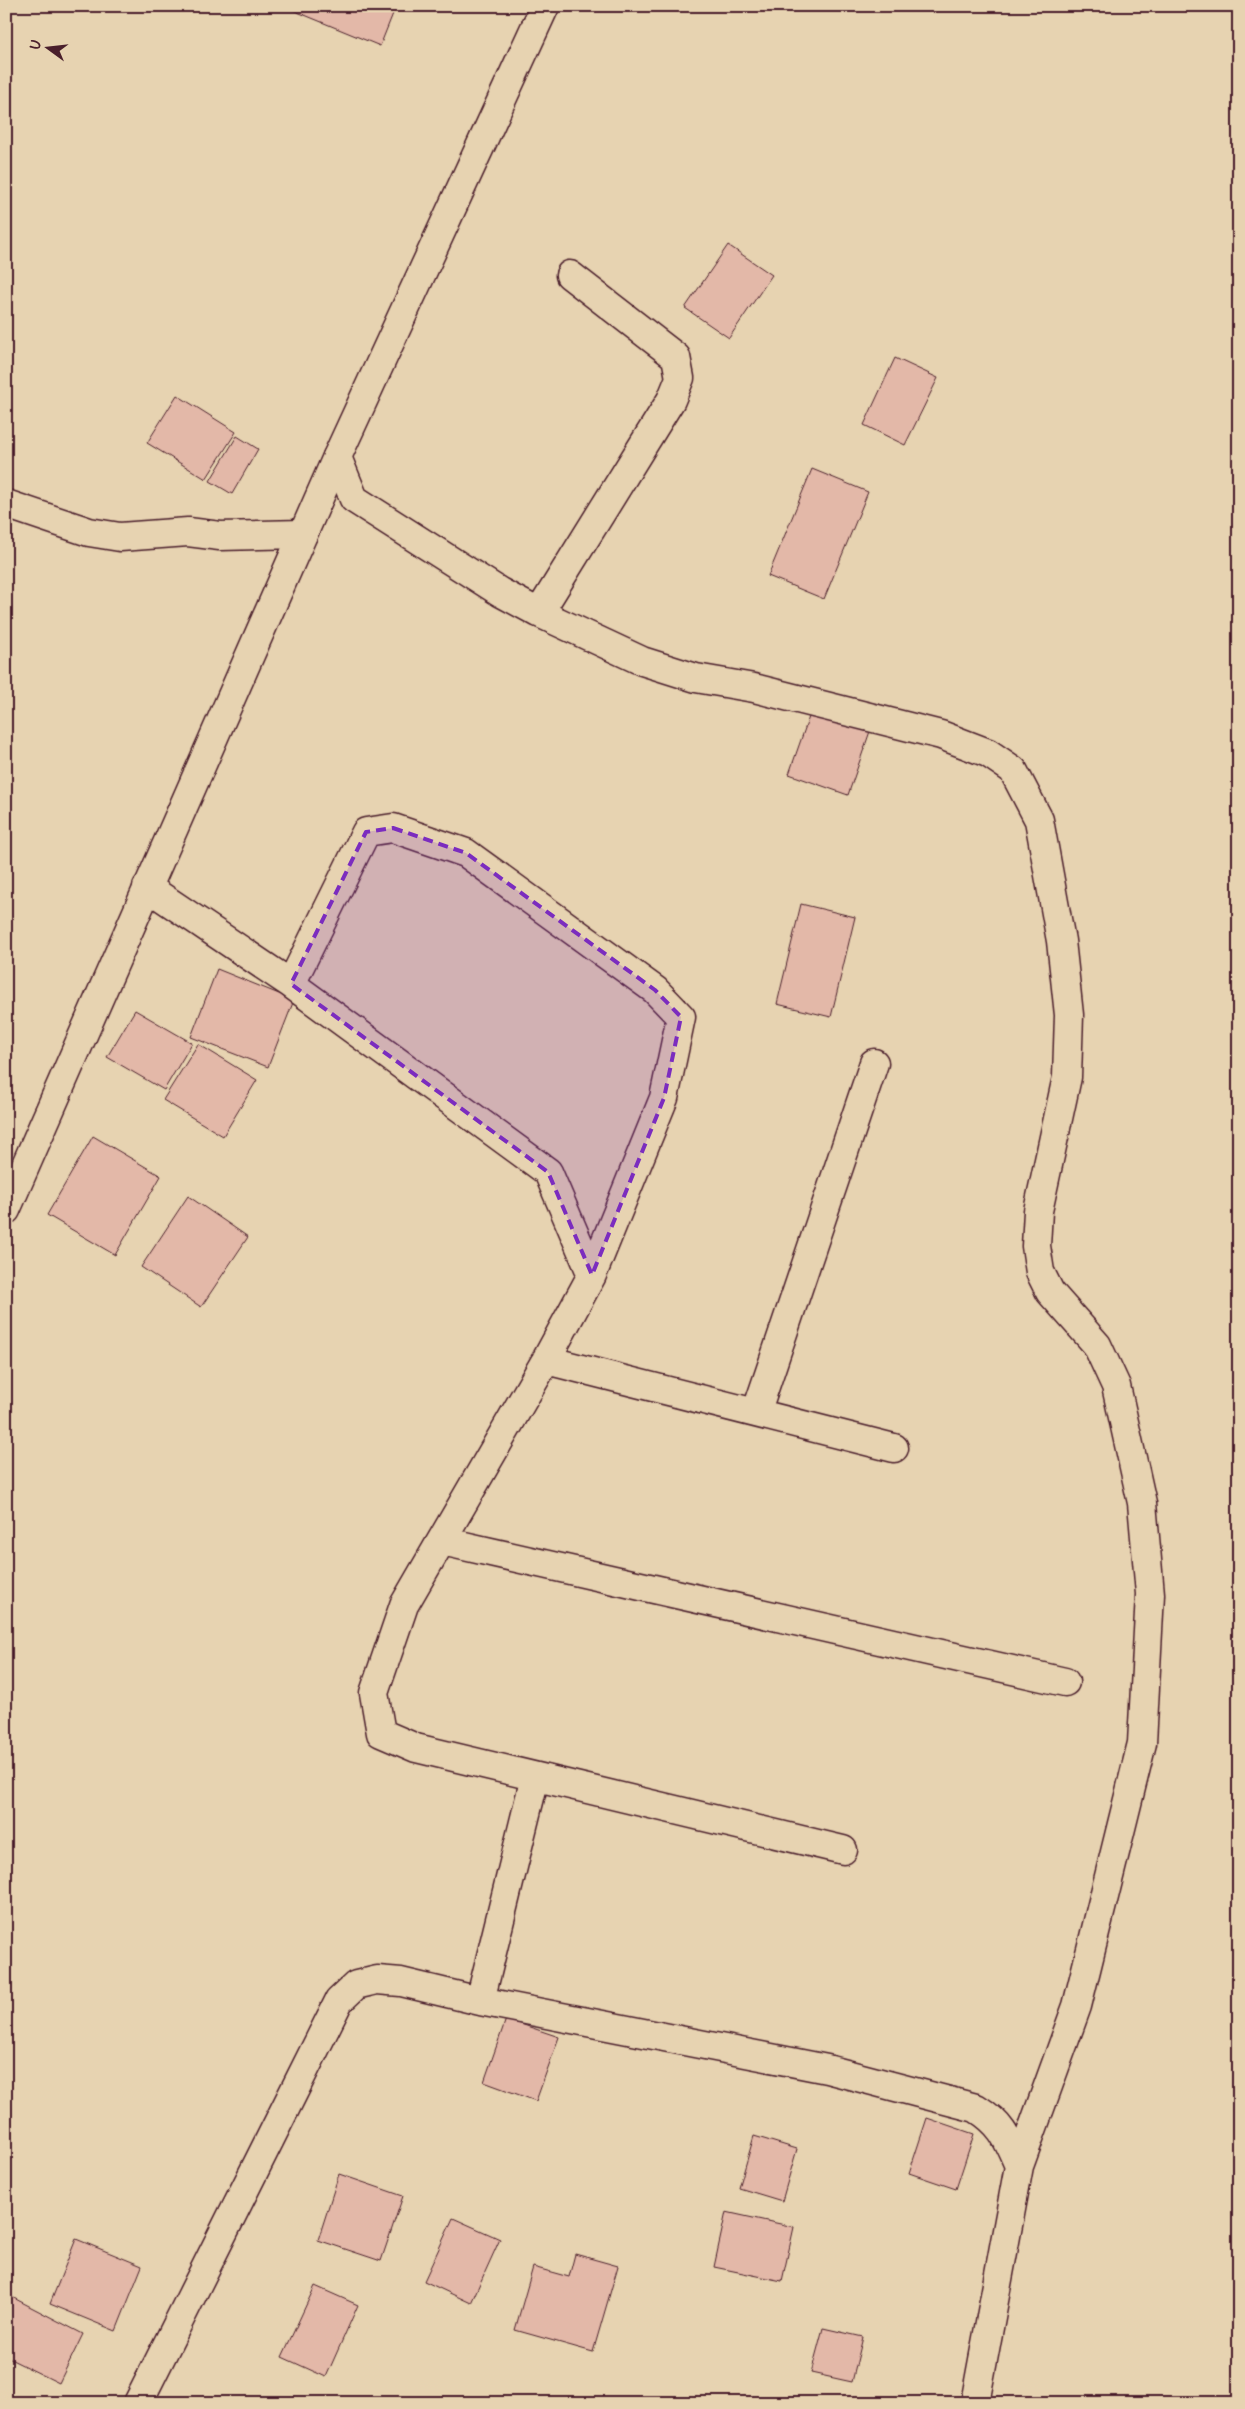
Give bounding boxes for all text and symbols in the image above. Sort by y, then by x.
north arrow [22,22,72,72]
text: U [27,38,45,51]

